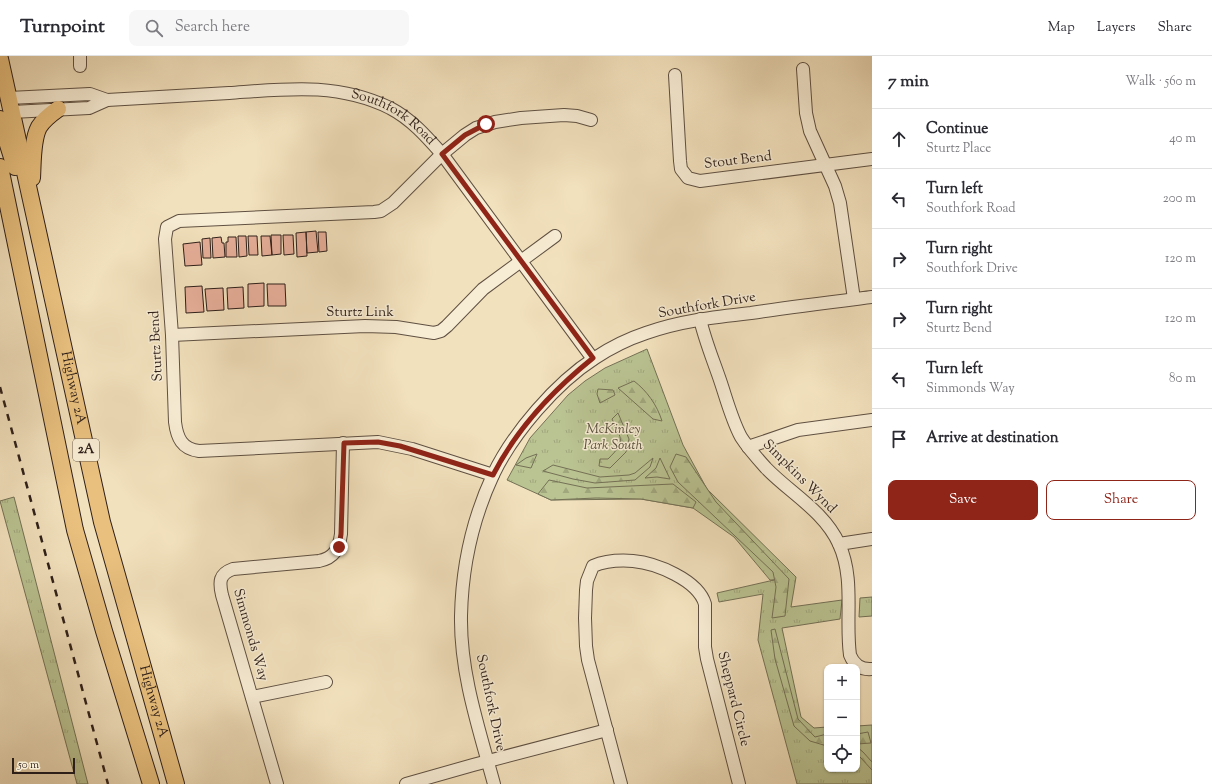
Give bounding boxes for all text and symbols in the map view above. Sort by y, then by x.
search box [129,10,409,46]
text: Turnpoint [20,14,105,41]
icon: search [143,17,165,39]
text: Search here [175,17,250,38]
text: Map [1048,18,1075,38]
text: Layers [1097,18,1135,38]
text: Share [1157,18,1192,38]
text: 7 min [888,70,929,94]
text: Walk · 560 m [1125,73,1196,91]
street label: Southfork Road [349,85,440,150]
route start [477,115,495,133]
text: Continue [926,119,988,140]
icon: ahead [888,128,910,150]
text: 40 m [1169,130,1196,148]
text: Sturtz Place [926,140,991,158]
street label: Stout Bend [703,147,773,175]
text: Turn left [926,179,983,200]
icon: left [888,188,910,210]
text: 200 m [1163,190,1196,208]
text: Southfork Road [926,200,1016,218]
text: Turn right [926,239,992,260]
icon: right [888,248,910,270]
text: 120 m [1165,250,1196,268]
text: Southfork Drive [926,260,1018,278]
street label: Southfork Drive [657,288,757,324]
text: Turn right [926,299,992,320]
street label: Sturtz Link [326,303,394,323]
icon: right [888,308,910,330]
street label: Sturtz Bend [145,310,169,382]
text: 120 m [1165,310,1196,328]
text: Sturtz Bend [926,320,992,338]
street label: Highway 2A [55,350,90,427]
text: Turn left [926,359,983,380]
icon: left [888,368,910,390]
text: 80 m [1169,370,1196,388]
text: Simmonds Way [926,380,1015,398]
park label: McKinley Park South [583,420,643,456]
icon: arrive [888,428,910,450]
text: Arrive at destination [926,428,1059,449]
street label: Simpkins Wynd [757,435,841,519]
road number: 2A [73,439,99,461]
button: Save [888,480,1038,520]
button: Share [1046,480,1196,520]
route end [330,538,348,556]
street label: Simmonds Way [227,586,273,684]
street label: Sheppard Circle [712,649,754,749]
street label: Southfork Drive [470,653,510,753]
street label: Highway 2A [133,663,173,741]
map controls [824,664,860,772]
button: + [824,664,860,700]
button: − [824,700,860,736]
button: locate [824,736,860,772]
scale bar [12,756,75,775]
text: 50 m [18,757,39,773]

